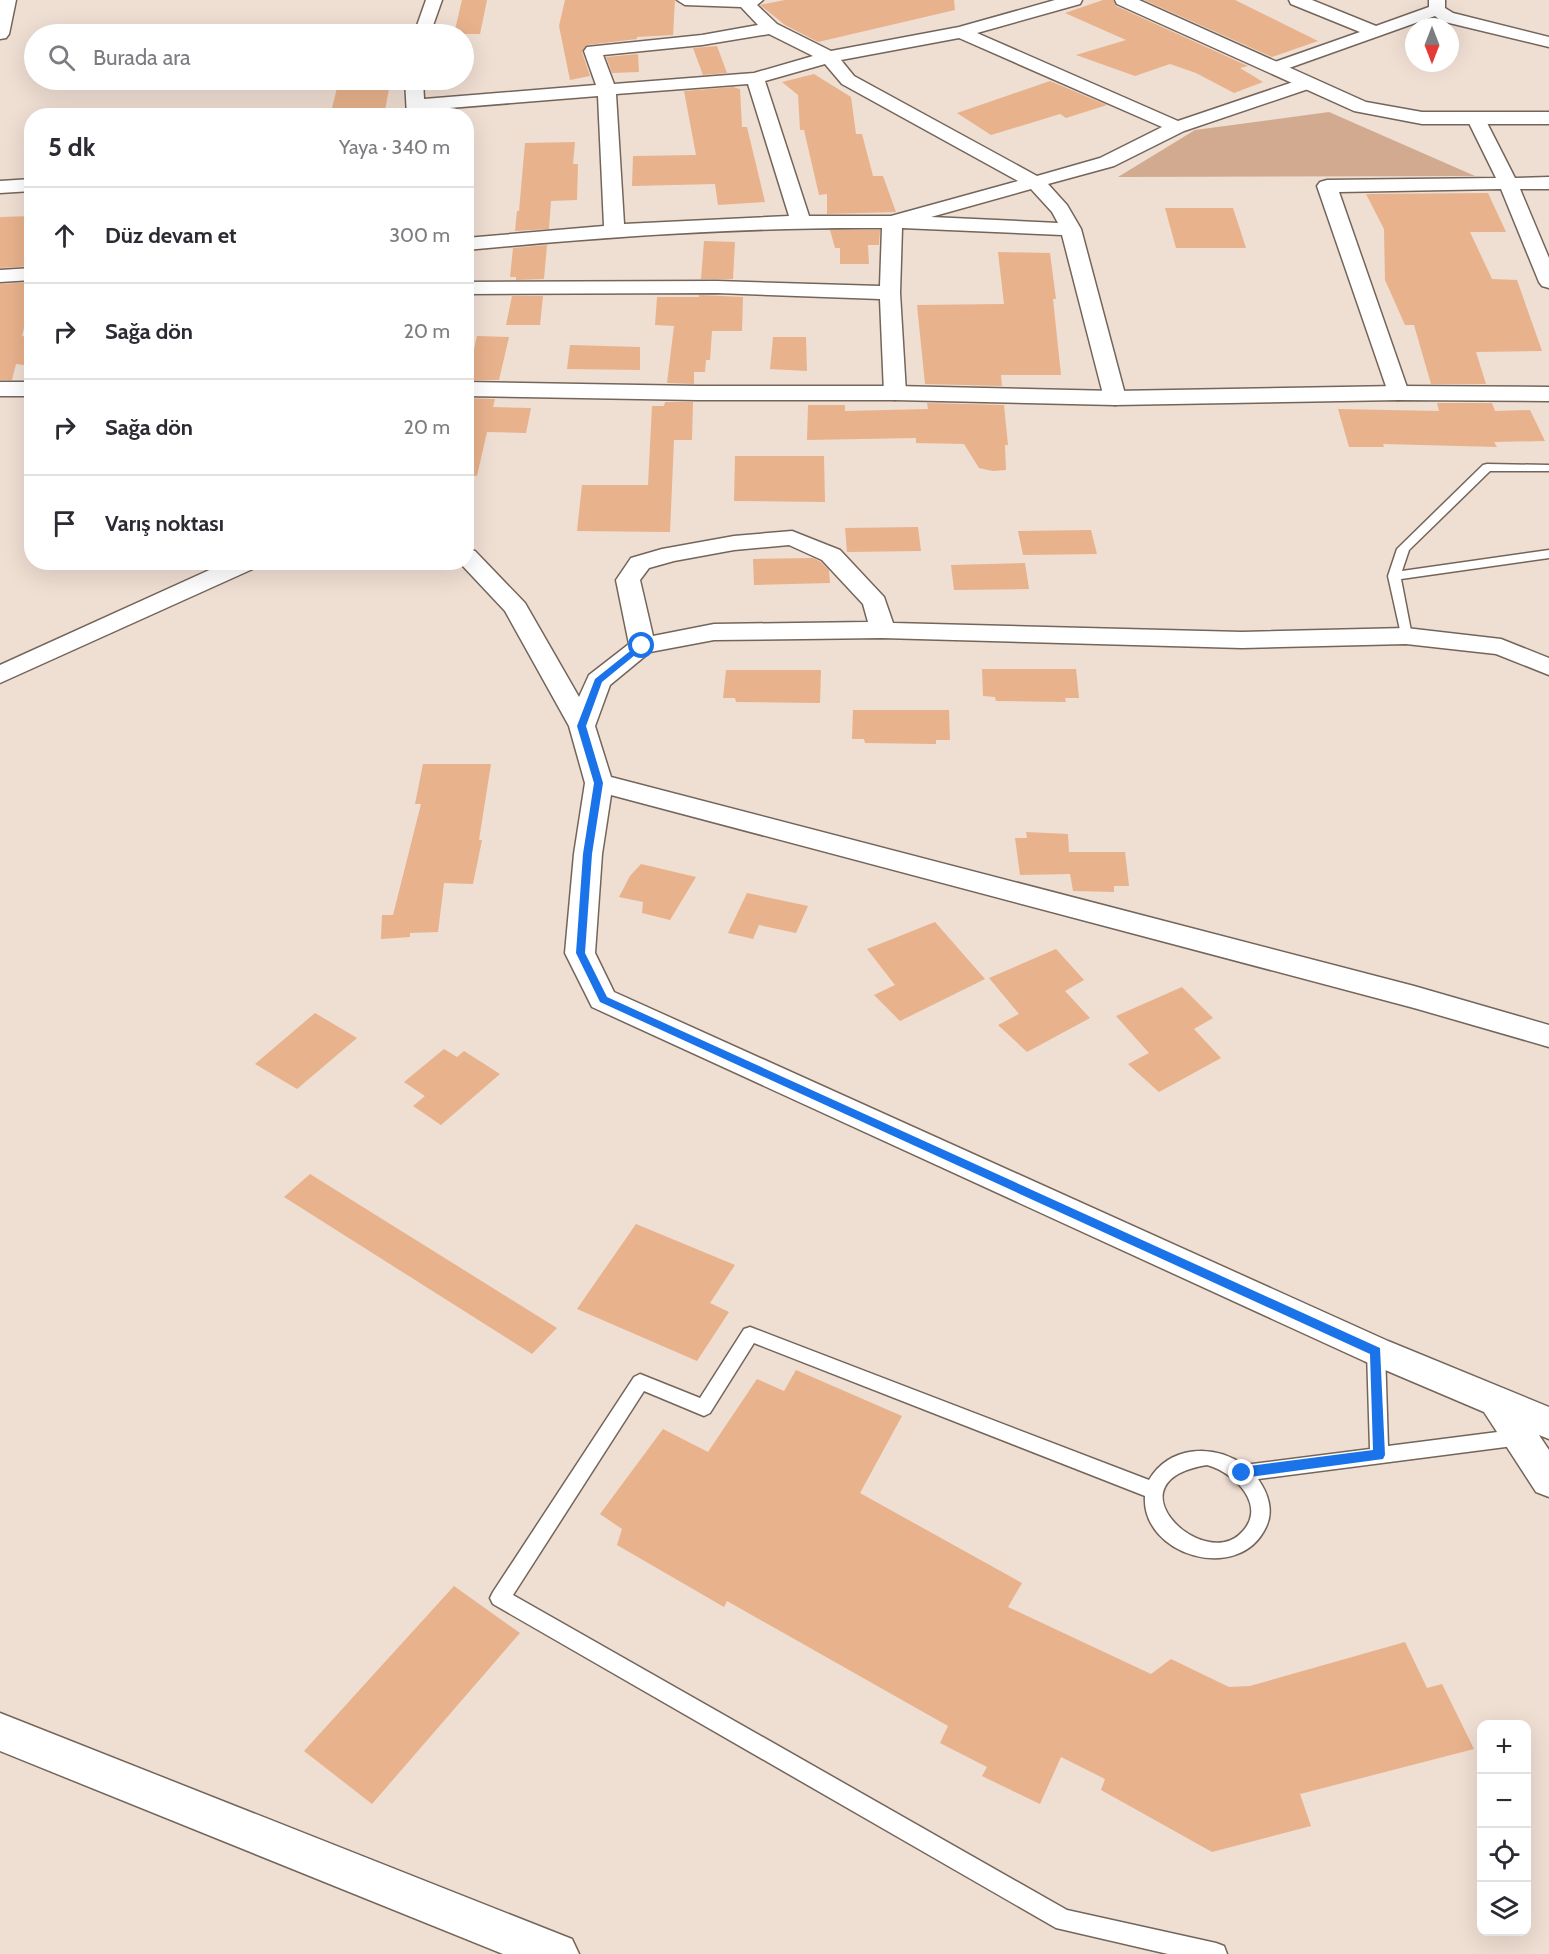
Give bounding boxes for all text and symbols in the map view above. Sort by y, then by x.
north arrow [1405,18,1459,72]
search box [24,24,474,90]
icon: search [45,41,78,74]
text: Burada ara [93,44,191,71]
text: 5 dk [48,131,95,163]
text: Yaya · 340 m [339,135,450,159]
icon: ahead [48,219,81,252]
text: Düz devam et [105,222,237,249]
text: 300 m [389,223,450,247]
icon: right [48,315,81,348]
text: Sağa dön [105,318,193,345]
text: 20 m [404,319,450,343]
icon: right [48,411,81,444]
text: Sağa dön [105,414,193,441]
text: 20 m [404,415,450,439]
icon: arrive [48,507,81,540]
text: Varış noktası [105,510,224,537]
route start [628,632,654,658]
route end [1228,1459,1254,1485]
map controls [1477,1720,1531,1936]
button: + [1477,1720,1531,1774]
button: − [1477,1774,1531,1828]
button: locate [1477,1828,1531,1882]
button: layers [1477,1882,1531,1936]

